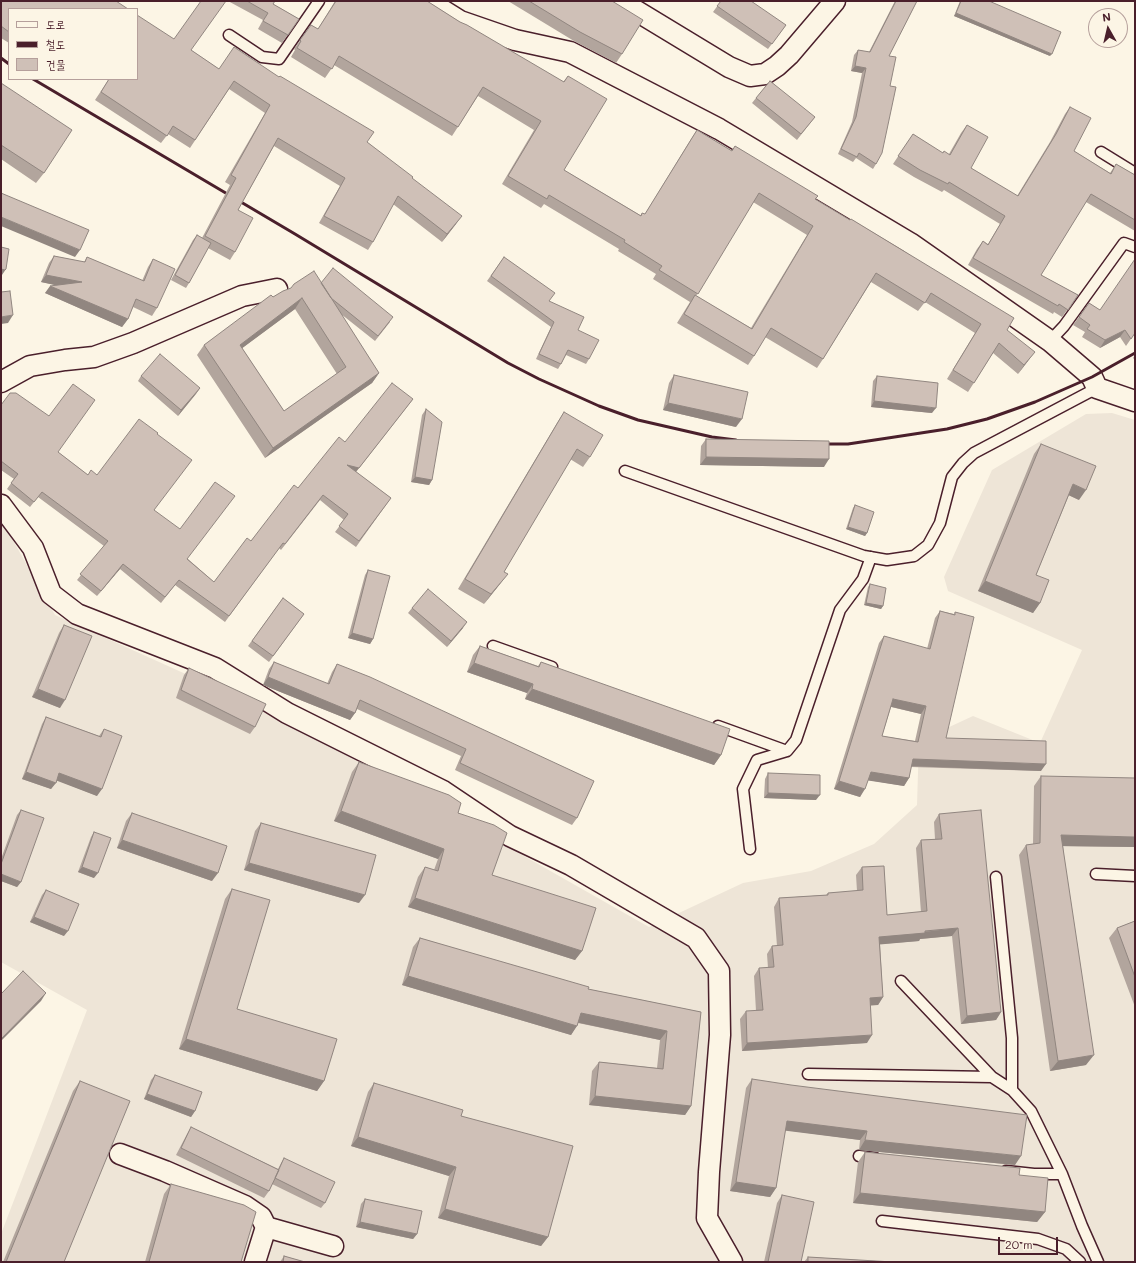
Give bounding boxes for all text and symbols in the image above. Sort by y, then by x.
legend [8,8,138,80]
north arrow [1088,8,1128,48]
text: N [1101,9,1112,25]
text: 도로 [46,16,65,32]
text: 철도 [46,36,65,52]
text: 건물 [46,56,65,72]
scale bar [1000,1229,1060,1255]
text: 20 m [1005,1236,1033,1252]

